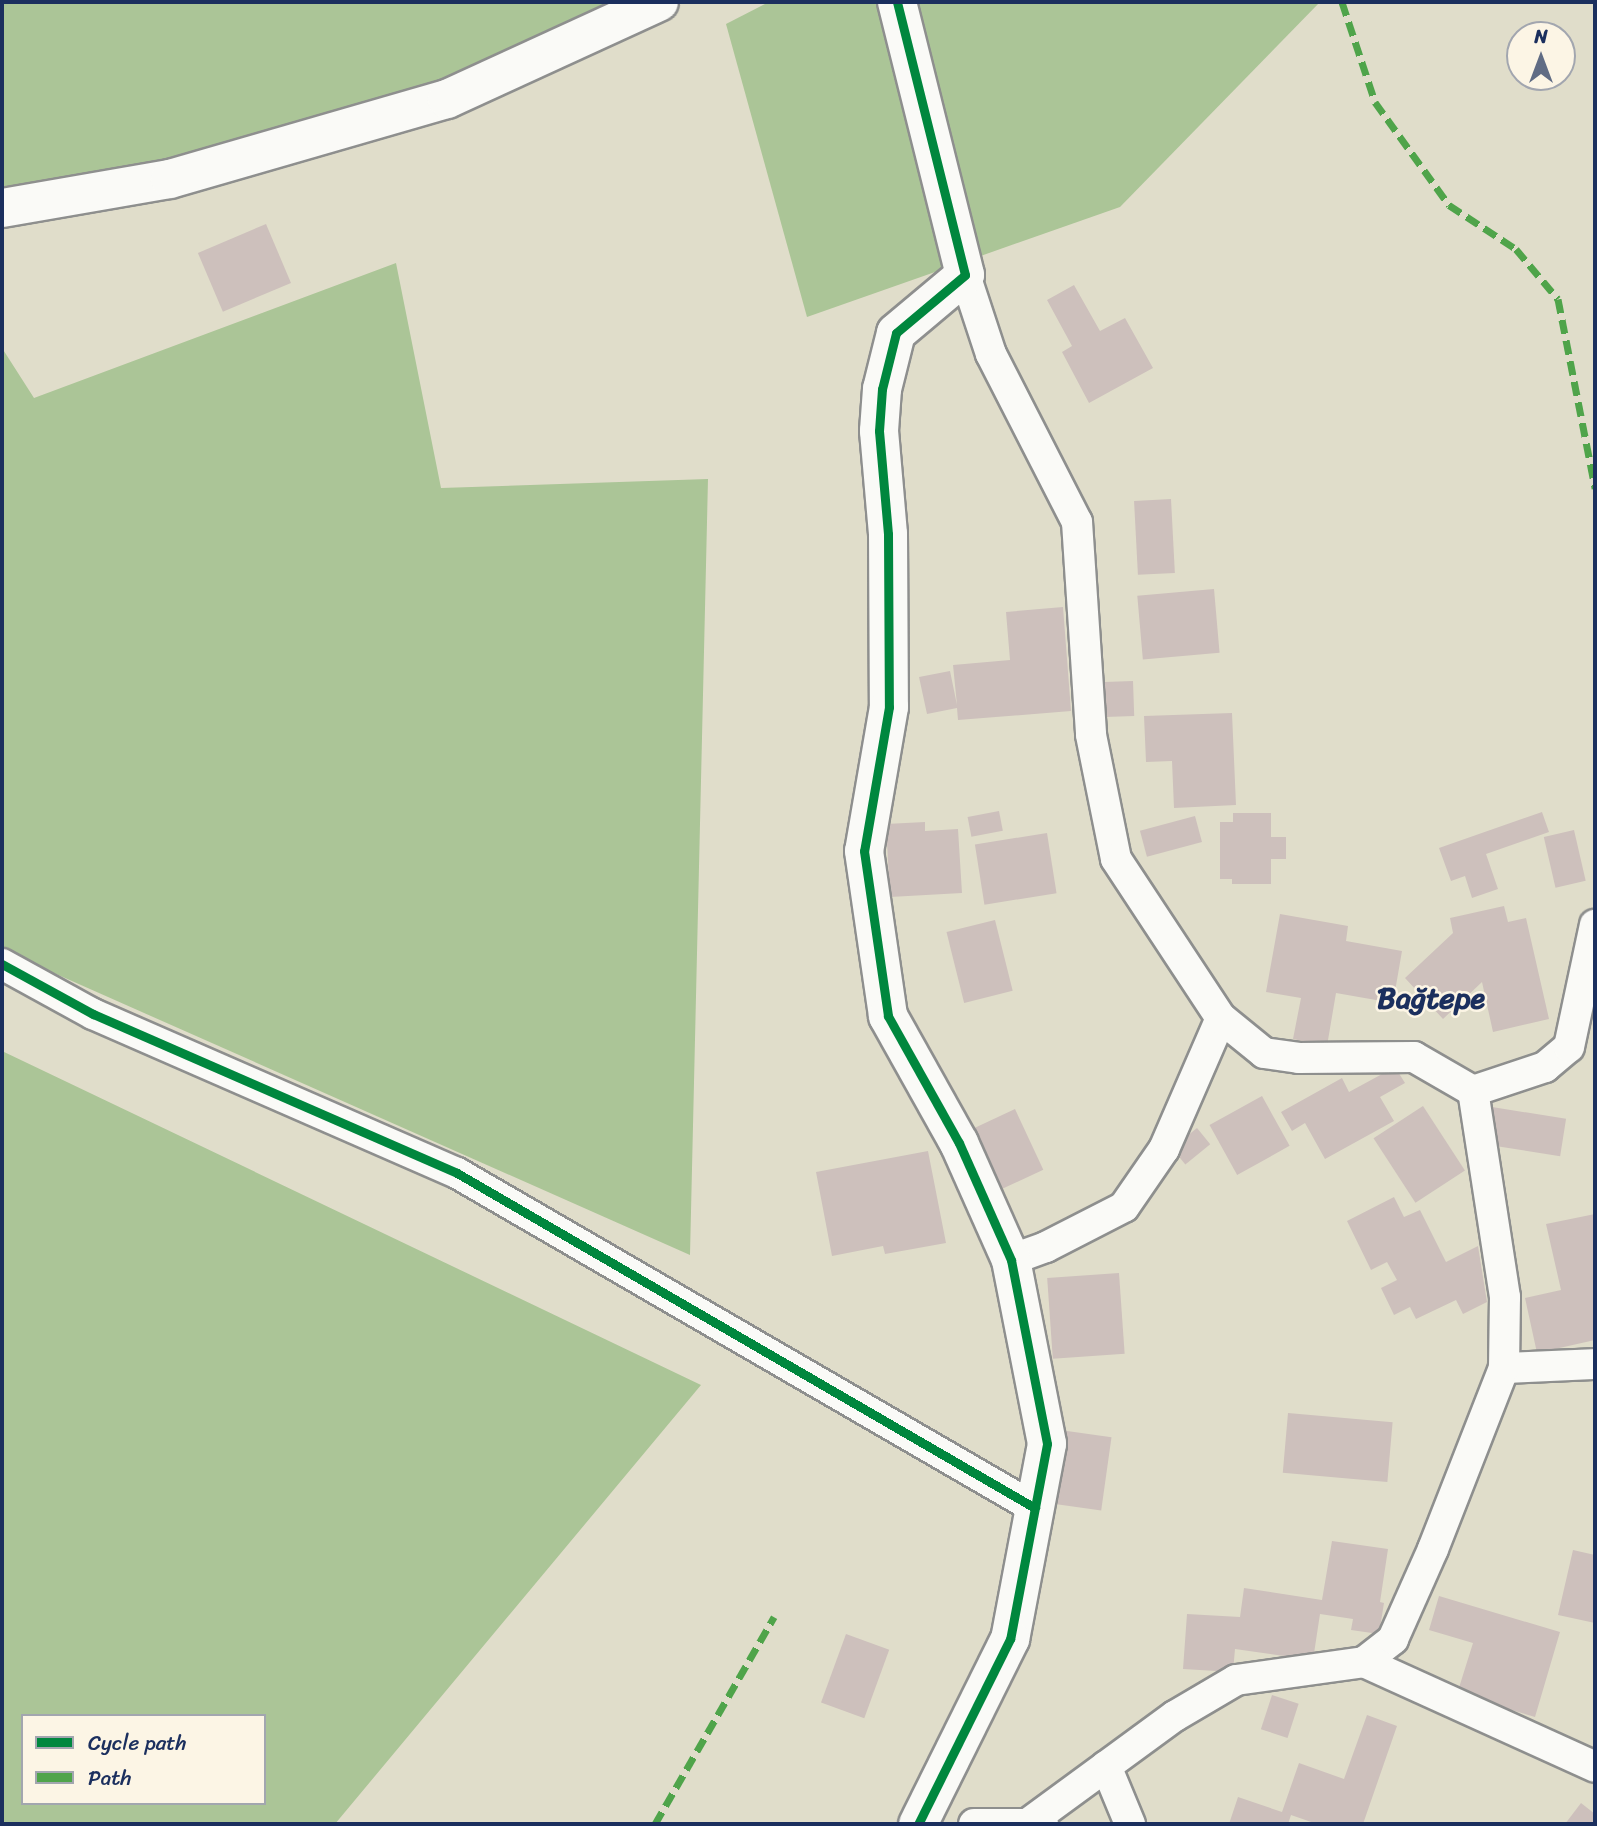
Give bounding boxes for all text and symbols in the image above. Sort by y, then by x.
text: N [1534,20,1548,53]
north arrow [1506,21,1576,91]
district label: Bağtepe [1377,980,1485,1016]
legend [21,1714,266,1805]
text: Cycle path [88,1724,187,1762]
text: Path [88,1759,131,1797]

